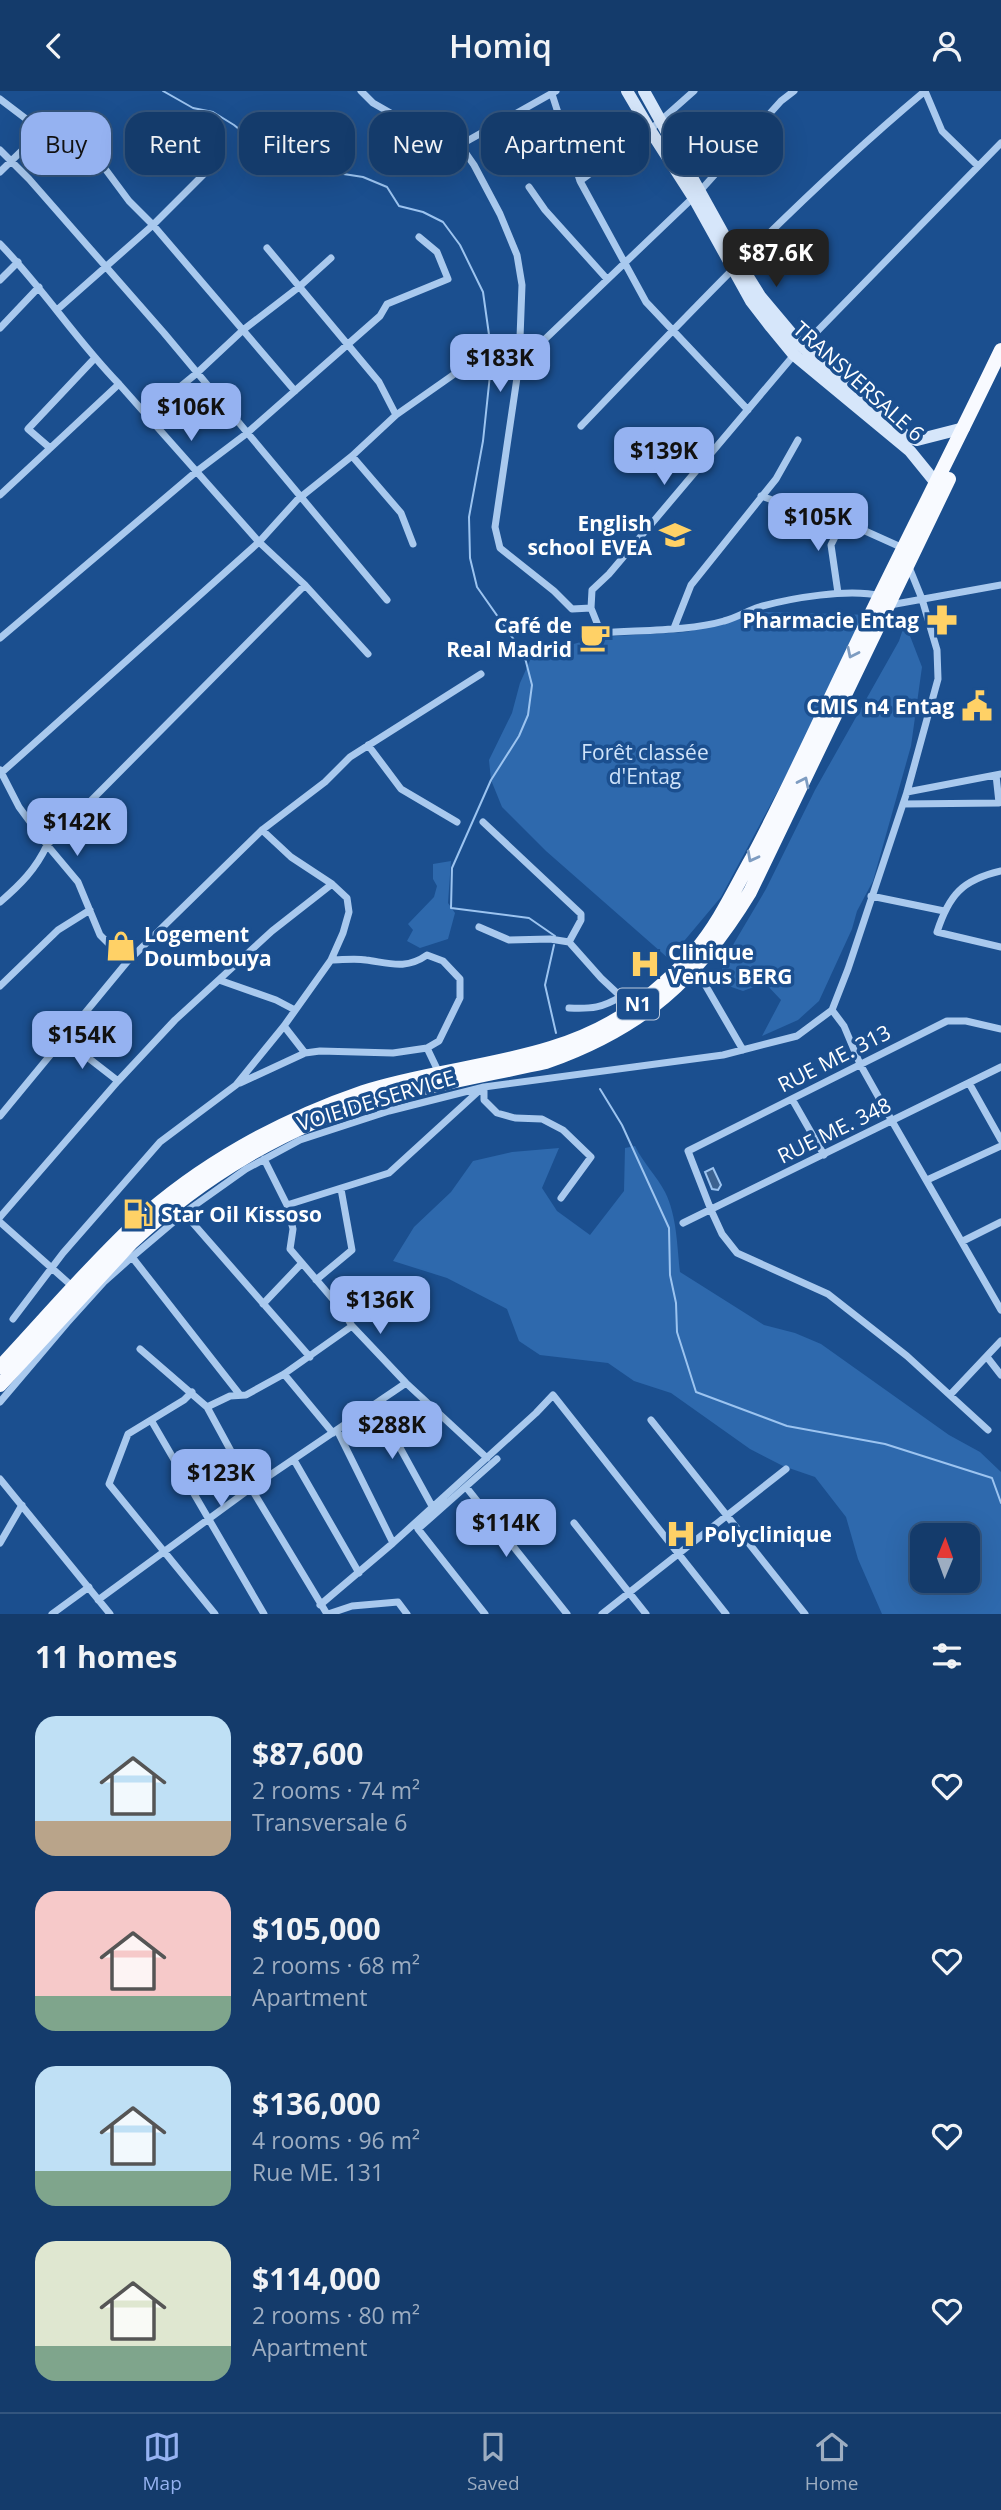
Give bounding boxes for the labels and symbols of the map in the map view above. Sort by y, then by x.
pin: $87.6K [719,229,833,289]
street label: TRANSVERSALE 6 [788,315,930,447]
pin: $183K [451,335,549,394]
pin: $106K [142,383,240,443]
pin: $139K [615,427,713,487]
pin: $105K [769,493,867,553]
place label: English school EVEA [527,509,652,561]
school or university icon: English school EVEA [658,518,692,552]
pharmacy icon: Pharmacie Entag [925,603,959,637]
place label: Pharmacie Entag [742,606,919,634]
place label: Café de Real Madrid [446,611,572,663]
cafe icon: Café de Real Madrid [578,620,612,654]
one-way arrow [846,646,860,658]
public building icon: CMIS n4 Entag [960,689,994,723]
place label: CMIS n4 Entag [806,692,954,720]
park label: Forêt classée d'Entag [581,738,709,790]
one-way arrow [795,777,809,789]
pin: $142K [28,799,126,858]
one-way arrow [747,850,760,863]
place label: Logement Doumbouya [144,920,272,972]
shop icon: Logement Doumbouya [104,929,138,963]
place label: Clinique Venus BERG [668,938,793,990]
hospital icon: Clinique Venus BERG [628,947,662,981]
road number: N1 [617,988,659,1019]
pin: $154K [33,1011,131,1071]
street label: RUE ME. 313 [773,1018,895,1098]
street label: VOIE DE SERVICE [294,1063,458,1137]
street label: RUE ME. 348 [773,1090,895,1170]
fuel station icon: Star Oil Kissoso [121,1197,155,1231]
place label: Star Oil Kissoso [161,1200,322,1228]
pin: $136K [331,1277,429,1336]
pin: $288K [343,1401,441,1461]
pin: $123K [172,1449,270,1509]
pin: $114K [457,1499,555,1559]
hospital icon: Polyclinique [664,1517,698,1551]
place label: Polyclinique [704,1520,832,1548]
north arrow [910,1523,980,1593]

